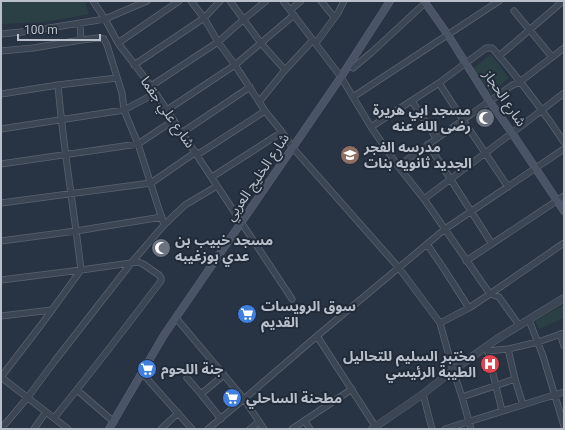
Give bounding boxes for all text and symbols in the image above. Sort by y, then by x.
scale bar [18,16,100,42]
text: 100 m [24,23,58,37]
street label: شارع الحجاز [477,66,530,131]
street label: شارع علي جقما [135,73,198,153]
place label: مسجد ابي هريرة رضى الله عنه [373,102,471,135]
mosque icon: مسجد ابي هريرة رضى الله عنه [474,107,496,129]
street label: شارع الخليج العربي [222,130,295,226]
place label: مدرسه الفجر الجديد ثانويه بنات [363,139,472,171]
school or university icon: مدرسه الفجر الجديد ثانويه بنات [339,144,361,166]
place label: مسجد خبيب بن عدي بوزغيبه [175,232,273,267]
mosque icon: مسجد خبيب بن عدي بوزغيبه [150,237,172,259]
place label: سوق الرويسات القديم [261,298,356,333]
supermarket icon: سوق الرويسات القديم [236,303,258,325]
place label: مختبر السليم للتحاليل الطيبة الرئيسي [343,348,476,383]
hospital icon: مختبر السليم للتحاليل الطيبة الرئيسي [479,353,501,375]
supermarket icon: جنة اللحوم [136,358,158,380]
place label: جنة اللحوم [161,361,224,380]
supermarket icon: مطحنة الساحلي [221,387,243,409]
place label: مطحنة الساحلي [246,390,342,409]

